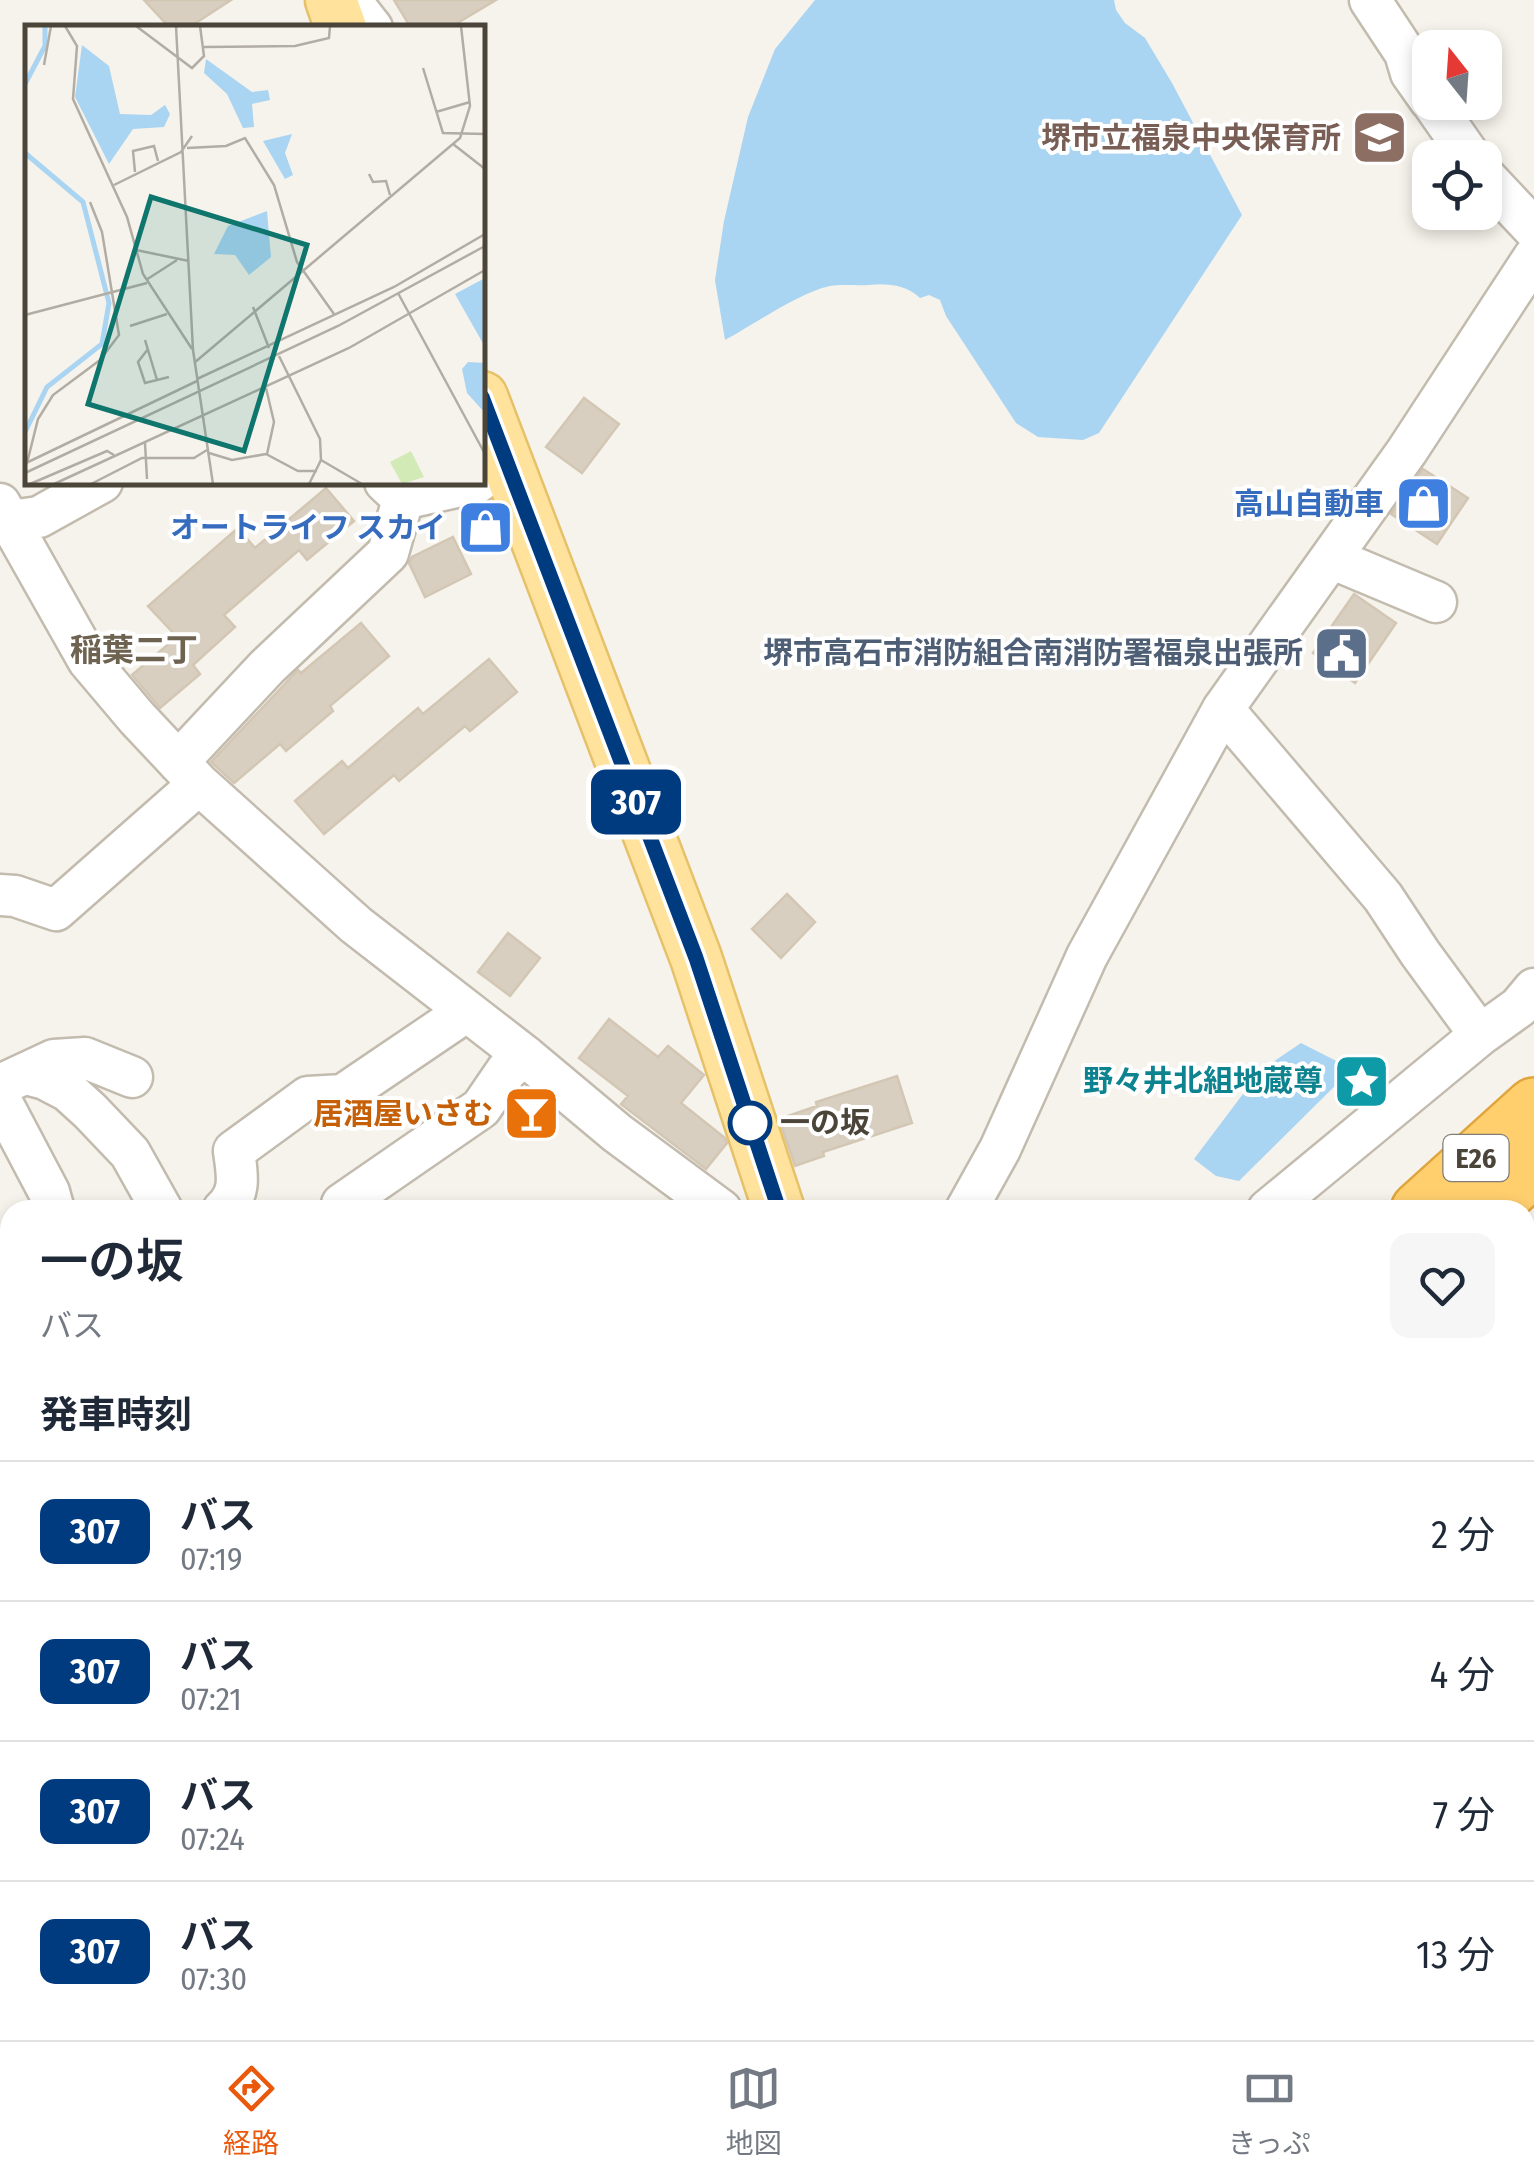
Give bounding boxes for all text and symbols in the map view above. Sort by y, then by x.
inset map [25,25,485,485]
north arrow [1412,30,1502,120]
map controls [1412,30,1502,230]
school or university icon: 堺市立福泉中央保育所 [1350,108,1410,168]
place label: 堺市立福泉中央保育所 [1041,120,1341,156]
button: locate [1412,140,1502,230]
shop icon: 高山自動車 [1393,474,1453,534]
place label: 高山自動車 [1234,486,1384,522]
shop icon: オートライフ スカイ [455,498,515,558]
place label: オートライフ スカイ [170,510,446,546]
public building icon: 堺市高石市消防組合南消防署福泉出張所 [1312,623,1372,683]
district label: 稲葉二丁 [70,631,198,669]
place label: 堺市高石市消防組合南消防署福泉出張所 [763,635,1303,671]
line badge: 307 [578,770,694,834]
text: 307 [611,781,661,823]
place icon: 野々井北組地蔵尊 [1332,1051,1392,1111]
place label: 野々井北組地蔵尊 [1083,1063,1323,1099]
bar icon: 居酒屋いさむ [502,1084,562,1144]
place label: 居酒屋いさむ [313,1096,493,1132]
marker: 一の坂 [729,1102,771,1144]
place label: 一の坂 [780,1105,870,1141]
road number: E26 [1444,1135,1508,1181]
text: 一の坂 [40,1233,184,1291]
button: heart [1390,1233,1495,1338]
text: バス [40,1307,104,1345]
text: 発車時刻 [40,1392,192,1438]
text: バス [180,1493,256,1539]
text: 307 [70,1510,120,1552]
text: 2 分 [1431,1512,1495,1558]
text: 07:19 [180,1540,243,1578]
text: バス [180,1633,256,1679]
text: 307 [70,1650,120,1692]
text: 4 分 [1430,1652,1495,1698]
text: 07:21 [180,1680,242,1718]
text: バス [180,1773,256,1819]
text: 307 [70,1790,120,1832]
text: 7 分 [1433,1792,1495,1838]
text: 07:24 [180,1820,245,1858]
text: バス [180,1913,256,1959]
text: 307 [70,1930,120,1972]
text: 13 分 [1416,1932,1495,1978]
text: 07:30 [180,1960,247,1998]
tab: 経路 [223,2061,279,2161]
tab: 地図 [726,2061,782,2161]
tab: きっぷ [1228,2061,1311,2161]

